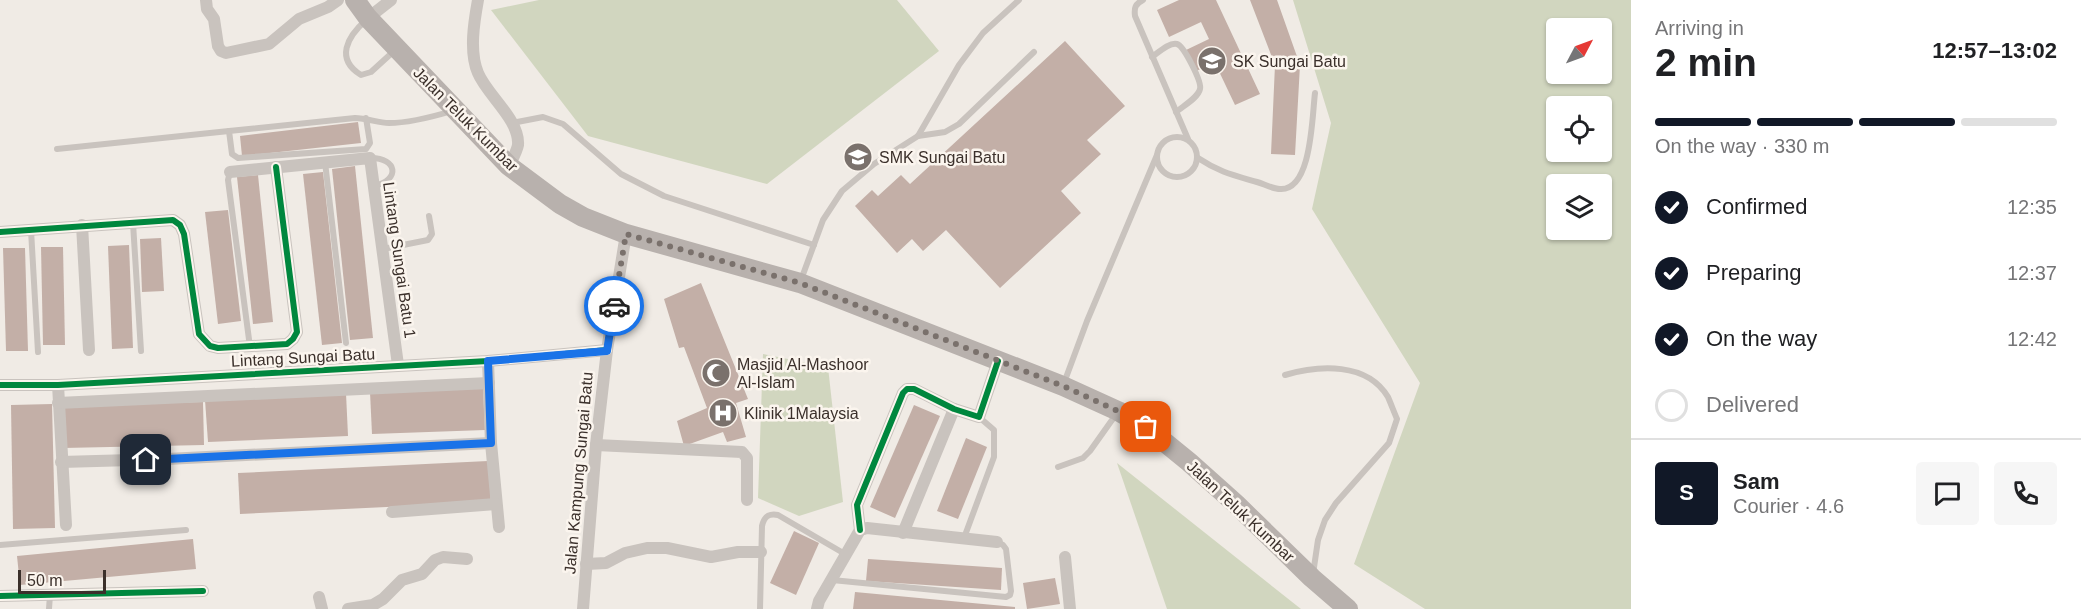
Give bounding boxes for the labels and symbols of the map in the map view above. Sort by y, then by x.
north arrow [1546,18,1612,84]
school or university icon: SK Sungai Batu [1196,45,1228,77]
place label: SK Sungai Batu [1233,53,1346,70]
street label: Jalan Teluk Kumbar [410,64,522,175]
school or university icon: SMK Sungai Batu [842,141,874,173]
place label: SMK Sungai Batu [879,149,1005,166]
street label: Lintang Sungai Batu 1 [380,181,419,339]
courier [584,276,644,336]
street label: Lintang Sungai Batu [231,345,375,370]
place label: Masjid Al-Mashoor Al-Islam [737,356,869,391]
mosque icon: Masjid Al-Mashoor Al-Islam [700,357,732,389]
street label: Jalan Kampung Sungai Batu [561,371,596,575]
hospital icon: Klinik 1Malaysia [707,397,739,429]
pin [1120,401,1171,452]
place label: Klinik 1Malaysia [744,405,859,422]
pin [120,434,171,485]
street label: Jalan Teluk Kumbar [1184,457,1298,566]
scale bar [18,567,106,594]

